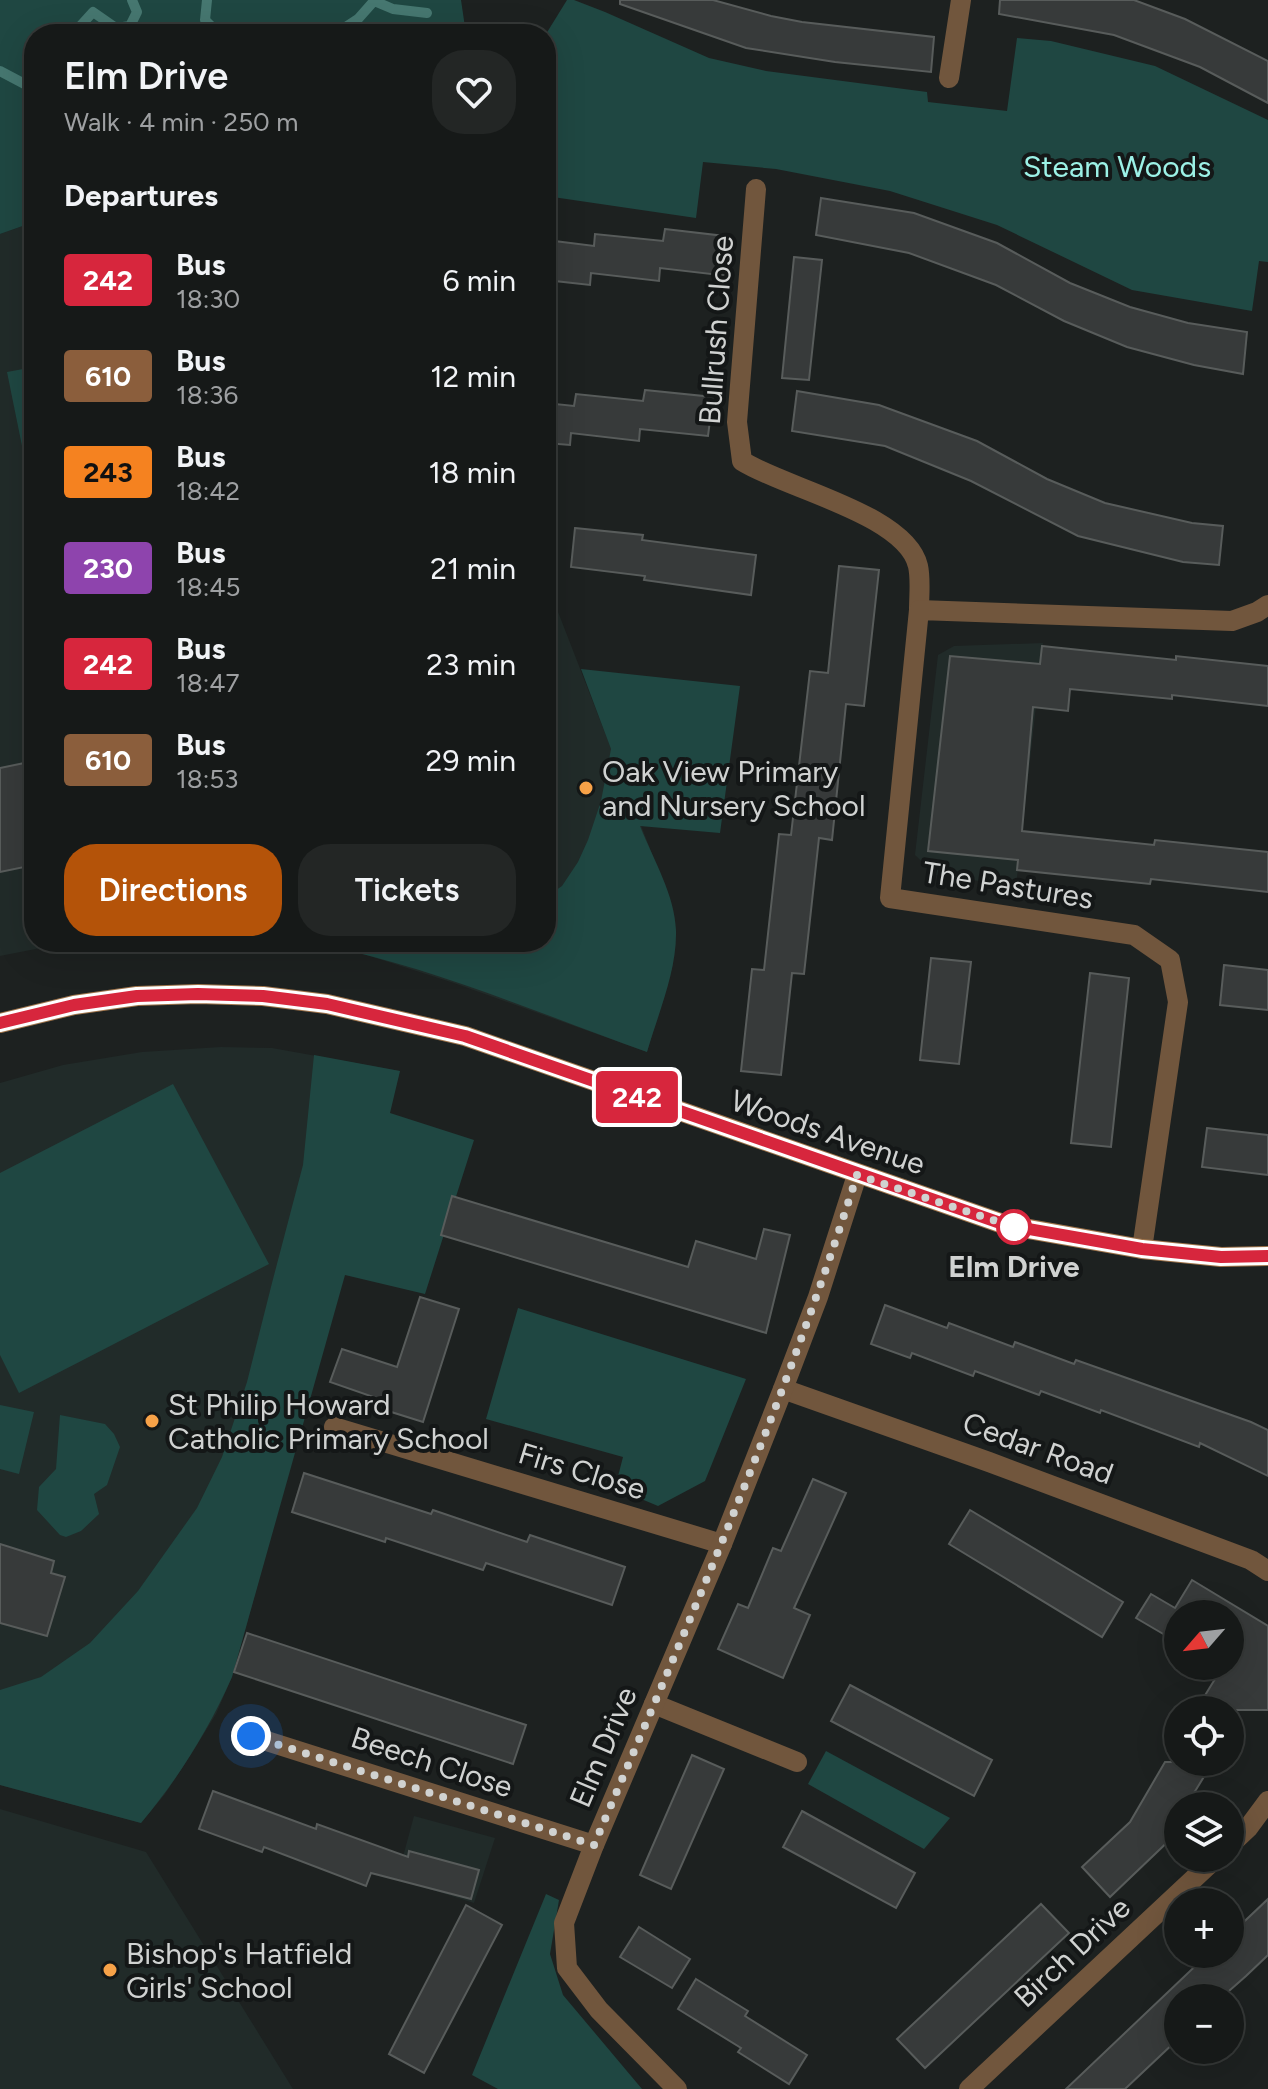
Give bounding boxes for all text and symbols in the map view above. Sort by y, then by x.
button: heart [432,50,516,134]
text: Elm Drive [64,53,228,99]
text: Walk · 4 min · 250 m [64,106,298,138]
park label: Steam Woods [1023,148,1211,185]
text: Departures [64,177,218,214]
street label: Bullrush Close [691,234,741,426]
text: Bus [176,246,225,283]
text: 6 min [442,262,516,299]
text: 242 [83,263,133,297]
text: 18:30 [176,283,240,315]
text: Bus [176,342,225,379]
text: 12 min [430,358,516,395]
text: 610 [85,359,131,393]
text: 18:36 [176,379,238,411]
text: Bus [176,438,225,475]
text: 18 min [429,454,516,491]
text: 243 [83,455,133,489]
text: 18:42 [176,475,240,507]
text: Bus [176,534,225,571]
text: 21 min [430,550,516,587]
text: 230 [83,551,133,585]
text: 18:45 [176,571,240,603]
text: Bus [176,630,225,667]
text: 23 min [426,646,516,683]
text: 242 [83,647,133,681]
text: 18:47 [176,667,239,699]
text: Bus [176,726,225,763]
text: 29 min [426,742,516,779]
text: 610 [85,743,131,777]
place label: Oak View Primary and Nursery School [602,753,866,824]
text: 18:53 [176,763,238,795]
marker: Oak View Primary and Nursery School [577,779,595,797]
button: Directions [64,844,282,936]
button: Tickets [298,844,516,936]
street label: The Pastures [920,853,1096,917]
line badge: 242 [591,1071,683,1123]
text: 242 [612,1080,662,1114]
street label: Woods Avenue [726,1081,930,1183]
marker: Elm Drive [997,1210,1031,1244]
place label: Elm Drive [948,1248,1080,1285]
place label: St Philip Howard Catholic Primary School [168,1386,489,1457]
street label: Cedar Road [958,1404,1118,1492]
marker: St Philip Howard Catholic Primary School [143,1412,161,1430]
street label: Firs Close [514,1434,650,1508]
north arrow [1164,1600,1244,1680]
map controls [1164,1600,1244,2064]
street label: Elm Drive [561,1681,645,1813]
button: locate [1164,1696,1244,1776]
your location [231,1716,271,1756]
street label: Beech Close [347,1719,517,1805]
button: layers [1164,1792,1244,1872]
button: + [1164,1888,1244,1968]
street label: Birch Drive [1006,1889,1138,2015]
place label: Bishop's Hatfield Girls' School [126,1935,352,2006]
marker: Bishop's Hatfield Girls' School [101,1961,119,1979]
button: − [1164,1984,1244,2064]

